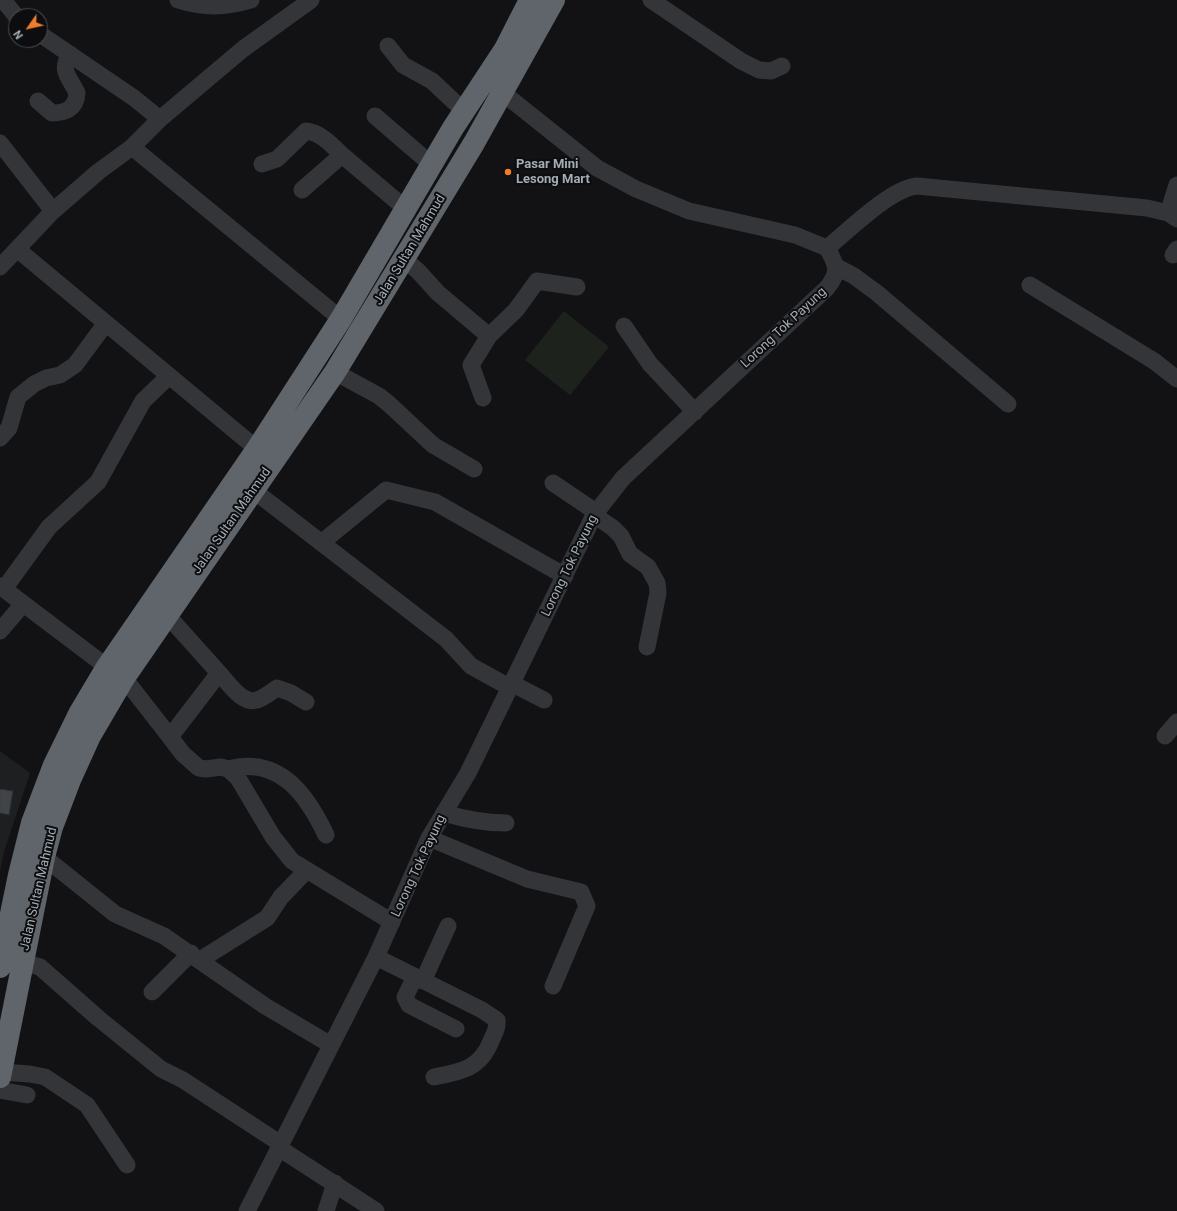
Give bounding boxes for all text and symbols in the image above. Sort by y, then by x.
north arrow [8,8,48,48]
text: N [11,28,26,41]
place label: Pasar Mini Lesong Mart [516,157,590,188]
marker: Pasar Mini Lesong Mart [503,167,513,177]
street label: Jalan Sultan Mahmud [371,192,449,308]
street label: Lorong Tok Payung [738,284,830,372]
street label: Jalan Sultan Mahmud [189,465,275,577]
street label: Lorong Tok Payung [539,513,601,619]
street label: Lorong Tok Payung [388,812,450,920]
street label: Jalan Sultan Mahmud [17,826,61,952]

